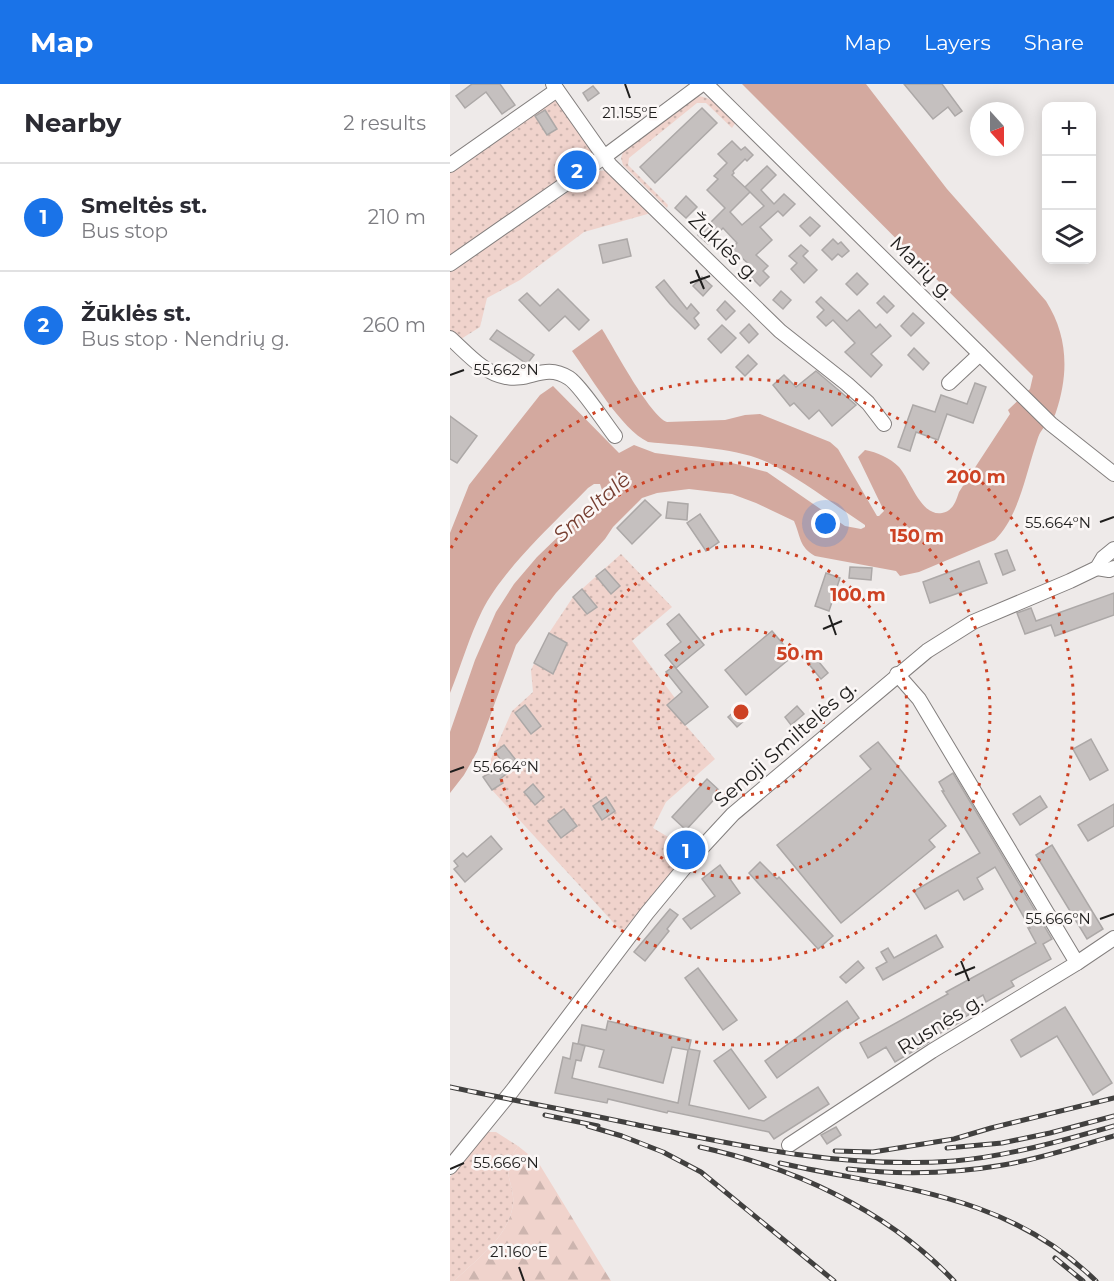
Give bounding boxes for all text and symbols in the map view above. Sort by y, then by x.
text: Map [30,25,93,59]
text: Map [844,30,891,55]
text: Layers [924,30,991,55]
text: Share [1024,30,1084,55]
north arrow [970,102,1024,156]
map controls [1042,102,1096,264]
button: + [1042,102,1096,156]
text: 21.155°E [602,103,658,122]
text: Nearby [24,107,121,139]
text: 2 results [343,111,426,135]
pin: 2 [558,148,596,193]
button: − [1042,156,1096,210]
text: Smeltės st. [81,192,207,219]
text: 1 [40,205,47,229]
text: 210 m [368,205,426,229]
street label: Žūklės g. [684,208,764,286]
button: layers [1042,210,1096,264]
text: Bus stop [81,219,168,243]
street label: Marių g. [885,231,959,305]
text: Žūklės st. [81,300,191,327]
text: 2 [38,313,49,337]
text: 260 m [363,313,426,337]
text: Bus stop · Nendrių g. [81,327,289,351]
text: 55.662°N [473,360,539,379]
water label: Smeltalė [548,466,635,547]
text: 200 m [946,466,1006,488]
your location [811,509,840,538]
text: 55.664°N [1025,513,1091,532]
text: 150 m [890,525,944,547]
text: 100 m [830,584,886,606]
text: 50 m [777,643,823,665]
street label: Senoji Smiltelės g. [709,676,861,812]
centre of rings [731,702,751,722]
text: 55.664°N [473,757,539,776]
pin: 1 [666,828,706,873]
text: 55.666°N [1025,909,1091,928]
street label: Rusnės g. [893,988,987,1060]
text: 55.666°N [473,1153,539,1172]
text: 21.160°E [490,1242,548,1261]

